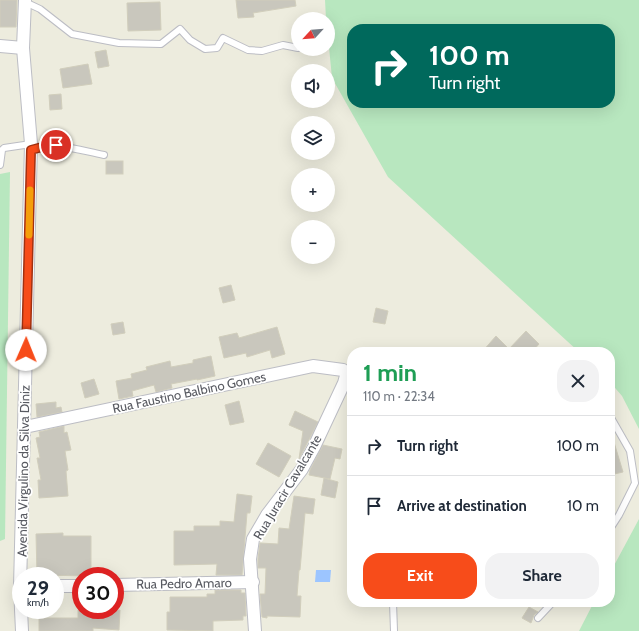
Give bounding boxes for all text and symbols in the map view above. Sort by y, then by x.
north arrow [291,12,335,56]
map controls [291,12,335,264]
text: 100 m [429,38,510,72]
icon: right [363,40,415,92]
button: sound [291,64,335,108]
text: Turn right [429,72,500,94]
button: layers [291,116,335,160]
pin [39,128,73,162]
icon: arrive [45,134,67,156]
button: + [291,168,335,212]
button: − [291,220,335,264]
position arrow [5,329,47,371]
text: 1 min [363,358,417,387]
button: close [557,360,599,402]
street label: Rua Faustino Balbino Gomes [111,368,268,416]
street label: Avenida Virgulino da Silva Diniz [14,385,32,557]
text: 110 m · 22:34 [363,388,435,404]
street label: Rua Juracir Cavalcante [249,431,325,542]
icon: right [363,435,385,457]
text: Turn right [397,437,458,455]
text: 100 m [557,437,599,455]
icon: arrive [363,495,385,517]
text: Arrive at destination [397,497,527,515]
text: 10 m [567,497,599,515]
button: Exit [363,553,477,599]
button: Share [485,553,599,599]
speed limit sign: 30 [72,567,124,619]
street label: Rua Pedro Amaro [136,574,232,592]
text: 29 [27,576,49,600]
text: km/h [27,596,49,609]

